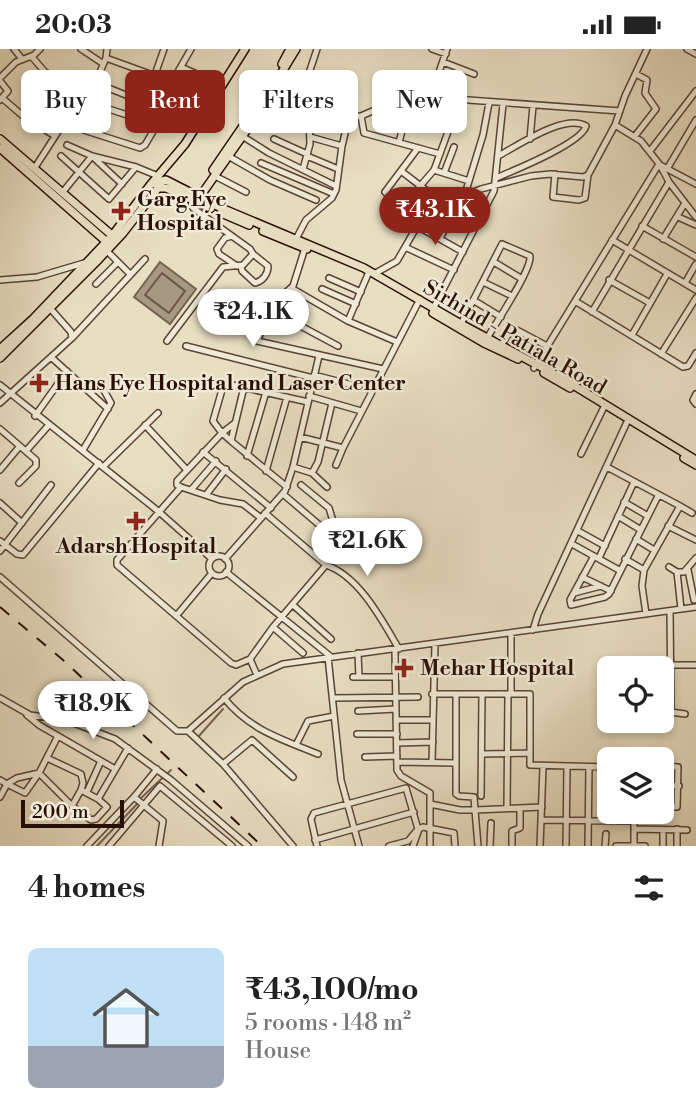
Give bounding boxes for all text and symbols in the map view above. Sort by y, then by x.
text: 20:03 [35,9,112,41]
chip: Buy [21,70,111,133]
chip: Rent [125,70,225,133]
chip: Filters [239,70,358,133]
chip: New [372,70,467,133]
place label: Garg Eye Hospital [137,187,227,237]
pin: ₹43.1K [378,187,492,247]
text: ₹43.1K [395,196,475,224]
marker: Garg Eye Hospital [111,201,131,221]
street label: Sirhind - Patiala Road [418,275,611,401]
pin: ₹24.1K [196,289,310,349]
text: ₹24.1K [213,298,293,326]
place label: Hans Eye Hospital and Laser Center [55,371,406,397]
marker: Hans Eye Hospital and Laser Center [29,373,49,393]
marker: Adarsh Hospital [126,511,146,531]
pin: ₹21.6K [310,519,424,578]
text: ₹21.6K [327,527,407,555]
place label: Adarsh Hospital [55,534,216,560]
place label: Mehar Hospital [420,656,574,682]
map controls [597,656,674,824]
button: locate [597,656,674,733]
marker: Mehar Hospital [394,658,414,678]
pin: ₹18.9K [36,681,150,741]
text: ₹18.9K [54,690,132,718]
button: layers [597,747,674,824]
scale bar [21,797,124,829]
text: 200 m [32,800,89,824]
text: 4 homes [28,869,145,907]
icon: filters [630,869,668,907]
text: ₹43,100/mo [245,971,419,1009]
icon: home [84,976,168,1060]
text: 5 rooms · 148 m² [245,1009,411,1037]
text: House [245,1037,311,1065]

